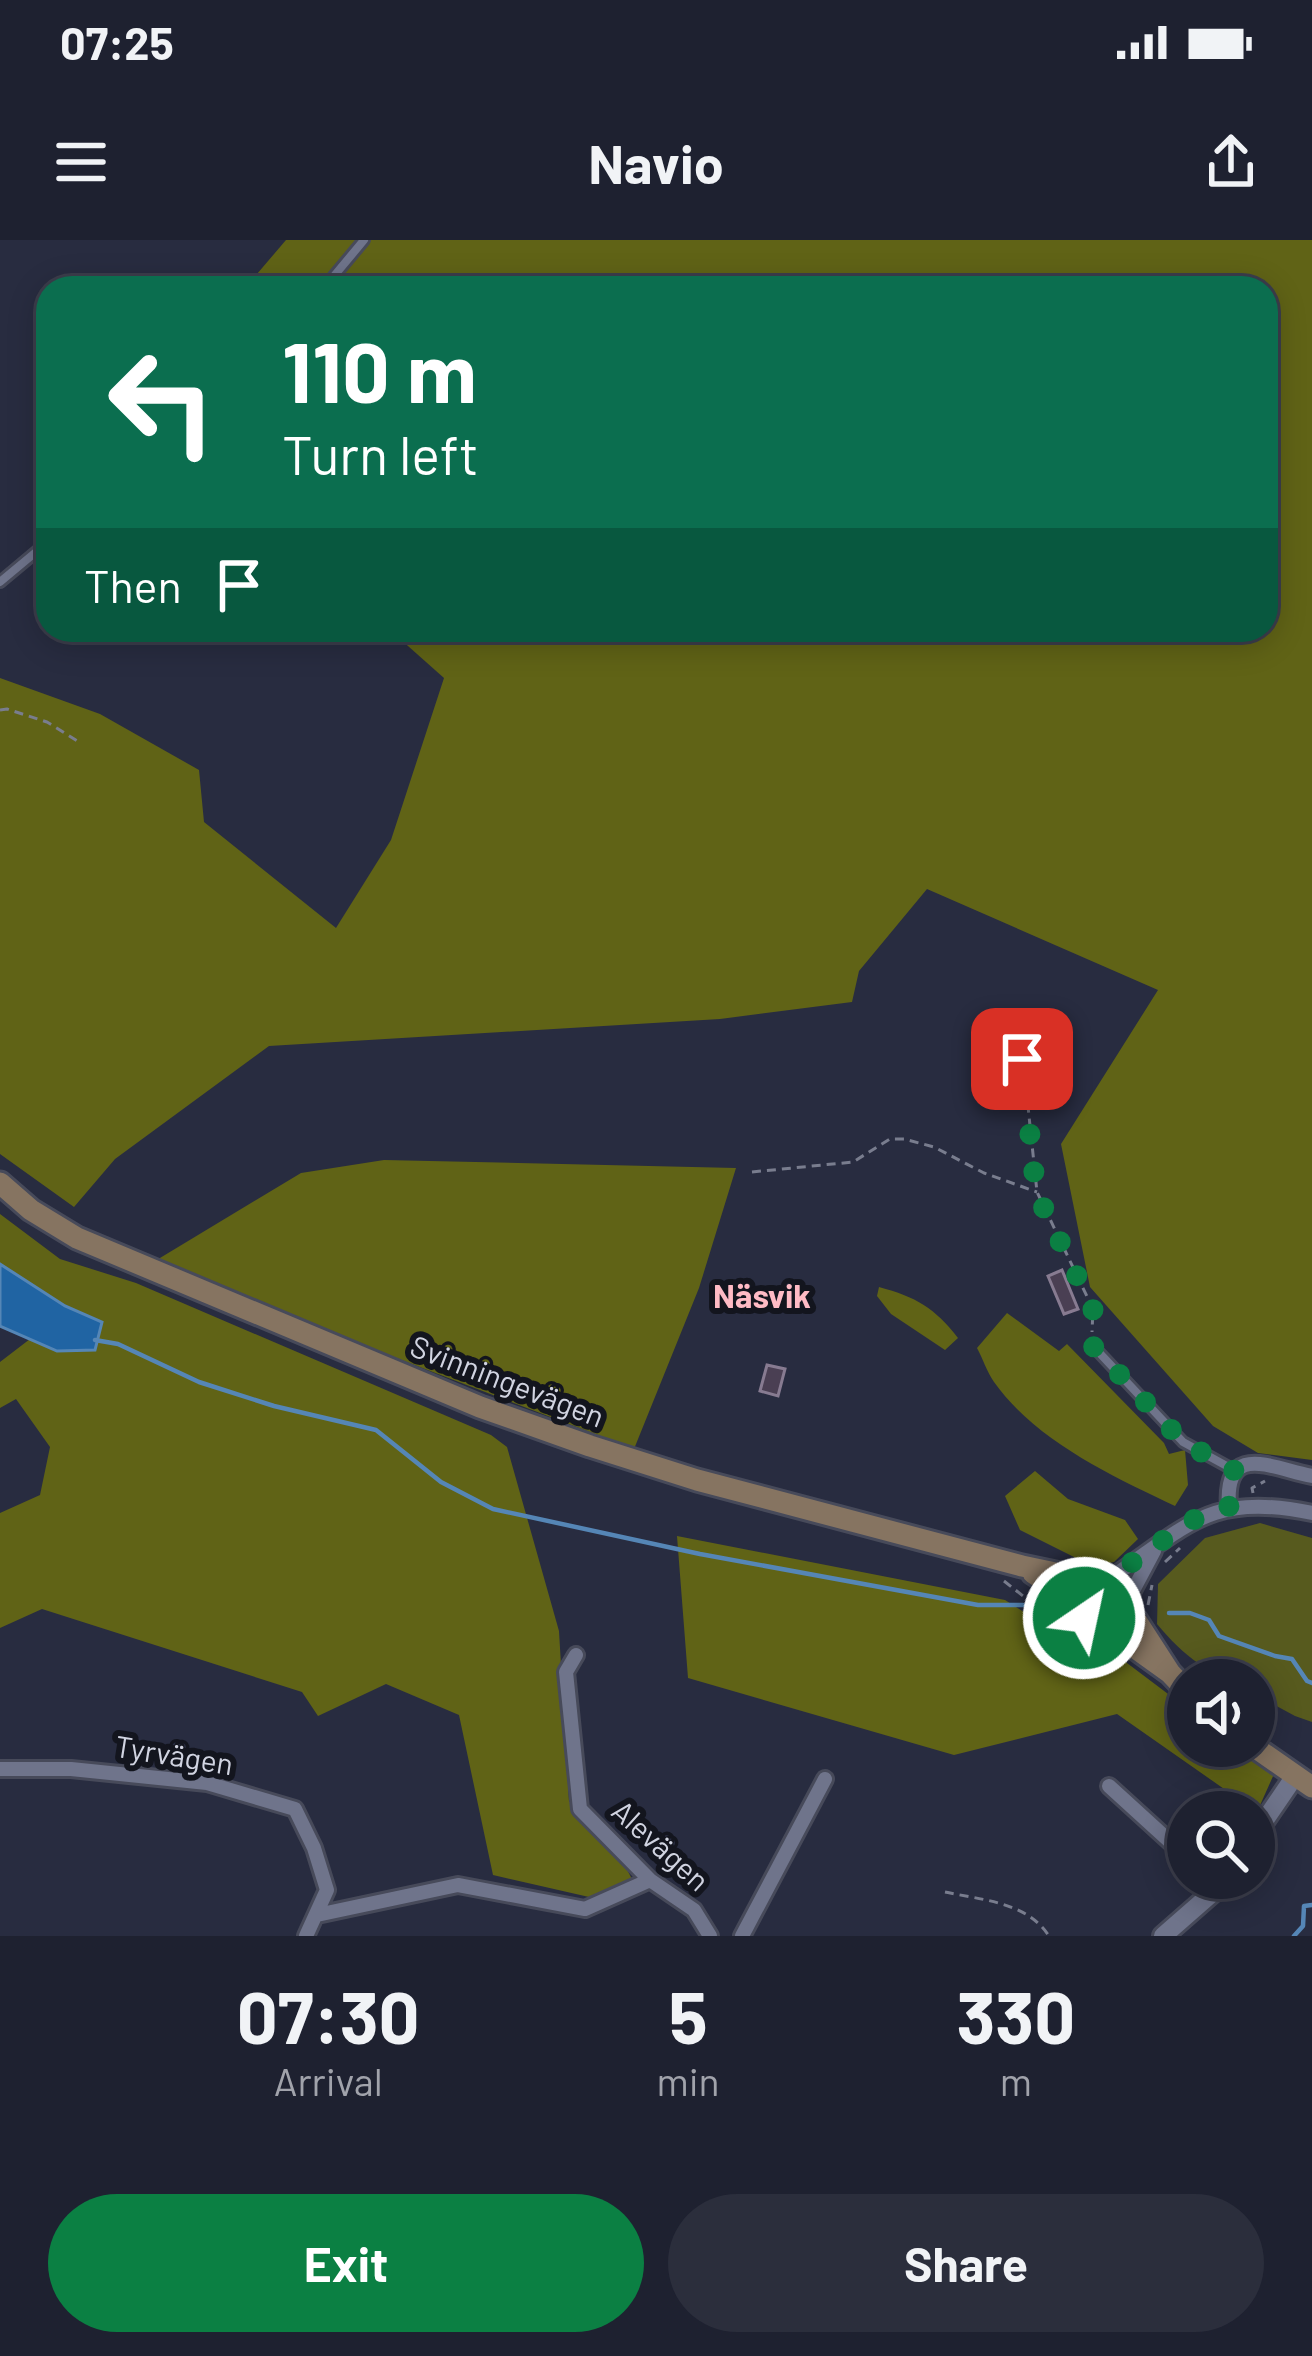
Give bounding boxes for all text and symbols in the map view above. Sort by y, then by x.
text: 07:25 [60,15,174,69]
icon: menu [48,129,114,195]
icon: share [1198,129,1264,195]
text: Navio [588,130,724,195]
text: 110 m [282,319,477,420]
icon: left [84,324,240,480]
text: Turn left [282,421,479,486]
icon: arrive [206,552,272,618]
text: Then [84,558,182,612]
pin [971,1008,1073,1110]
icon: arrive [989,1026,1055,1092]
district label: Näsvik [713,1275,811,1315]
street label: Svinningevägen [406,1327,610,1434]
position arrow [1021,1555,1147,1681]
map controls [1167,1659,1275,1899]
button: sound [1167,1659,1275,1767]
street label: Tyrvägen [113,1727,236,1781]
button: search [1167,1791,1275,1899]
street label: Alevägen [605,1792,717,1897]
text: 07:30 [237,1972,420,2058]
text: 5 [669,1972,707,2058]
text: 330 [956,1972,1075,2058]
text: Arrival [274,2057,383,2104]
text: min [656,2057,720,2104]
text: m [1000,2057,1032,2104]
button: Exit [48,2194,644,2332]
button: Share [668,2194,1264,2332]

